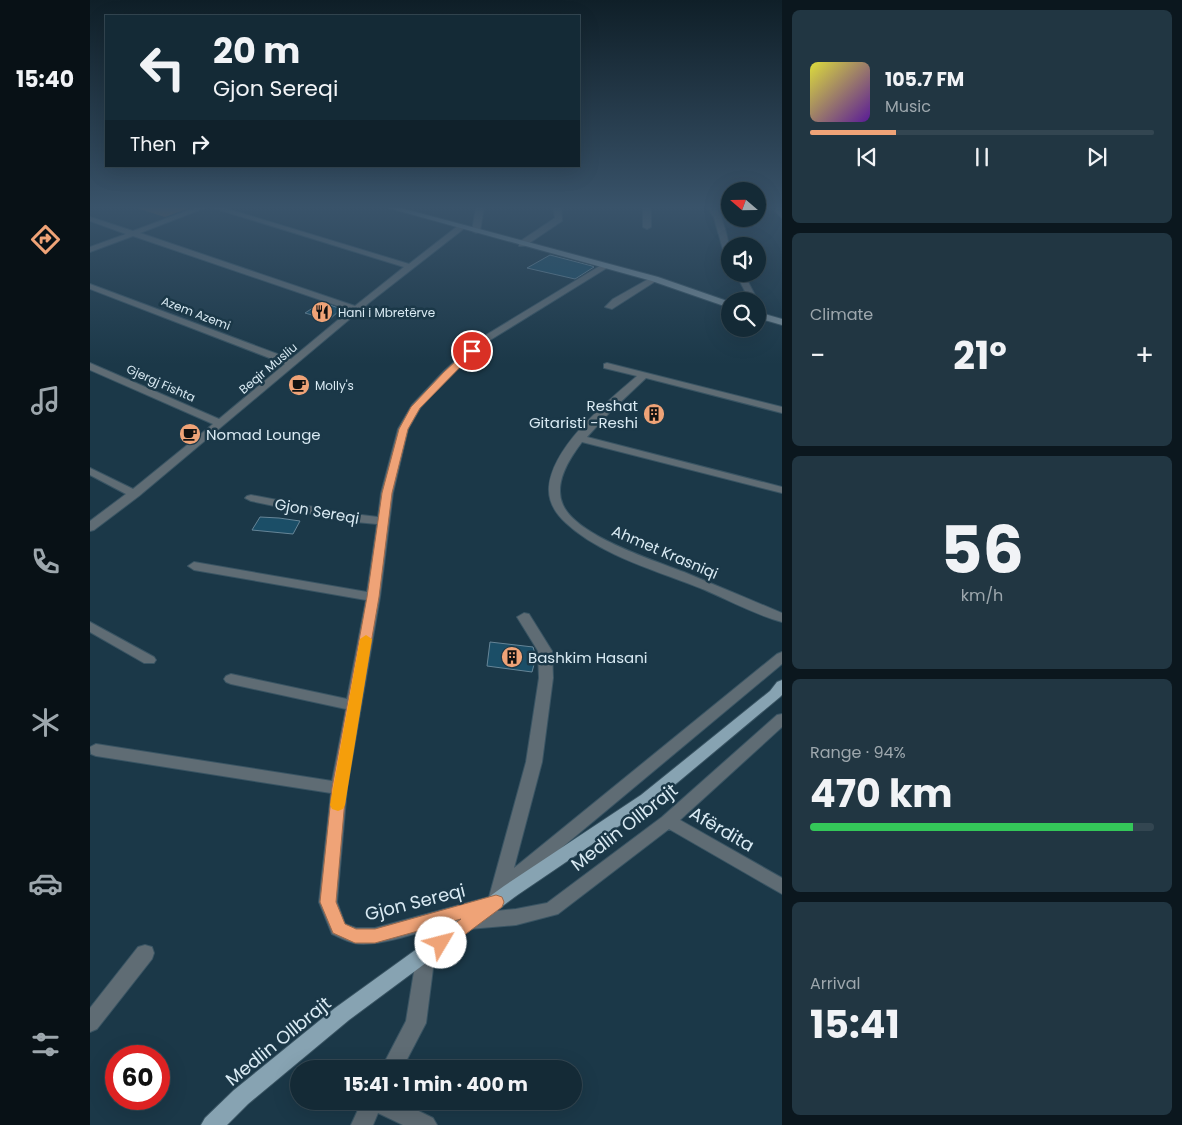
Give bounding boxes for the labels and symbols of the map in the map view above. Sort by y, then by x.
north arrow [721,182,766,228]
street label: Azem Azemi [159,292,233,334]
restaurant icon: Hani i Mbretërve [310,300,334,324]
place label: Hani i Mbretërve [338,304,435,321]
pin [451,330,493,372]
street label: Beqir Musliu [235,339,301,397]
street label: Gjergj Fishta [124,360,198,406]
cafe icon: Molly's [287,373,311,397]
place label: Molly's [315,377,354,394]
place label: Reshat Gitaristi -Reshi [529,395,638,433]
building icon: Reshat Gitaristi -Reshi [642,402,666,426]
cafe icon: Nomad Lounge [178,422,202,446]
place label: Nomad Lounge [206,424,321,445]
street label: Gjon Sereqi [273,493,361,529]
street label: Ahmet Krasniqi [609,520,721,584]
building icon: Bashkim Hasani [500,645,524,669]
place label: Bashkim Hasani [528,647,647,668]
street label: Medlin Ollbrajt [565,777,683,877]
street label: Afërdita [685,800,759,858]
street label: Gjon Sereqi [362,877,468,927]
position arrow [414,916,466,968]
street label: Medlin Ollbrajt [220,991,336,1091]
speed limit sign: 60 [105,1045,170,1110]

